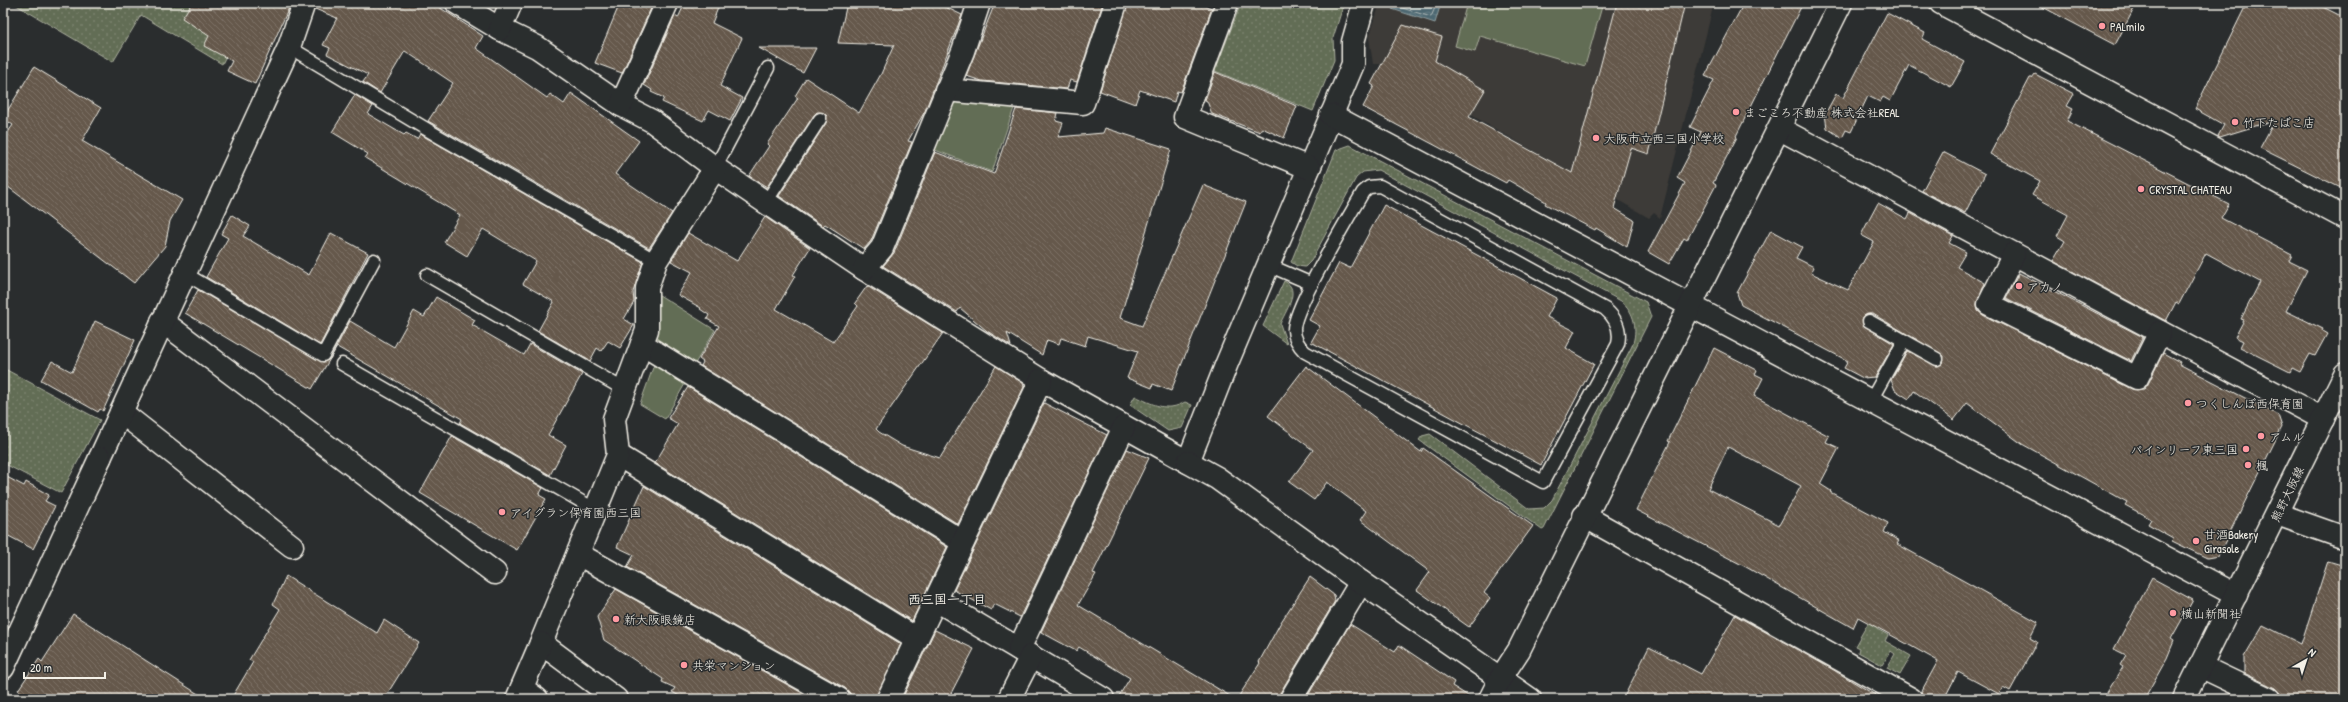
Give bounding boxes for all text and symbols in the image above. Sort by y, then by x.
place label: PALmiIo [2110,18,2145,35]
marker: PALmiIo [2097,21,2107,31]
place label: まごころ不動産 株式会社REAL [1744,104,1900,121]
marker: まごころ不動産 株式会社REAL [1731,107,1741,117]
place label: 竹下たばこ店 [2243,114,2315,131]
marker: 竹下たばこ店 [2230,117,2240,127]
place label: 大阪市立西三国小学校 [1604,130,1724,147]
marker: 大阪市立西三国小学校 [1591,133,1601,143]
place label: CRYSTAL CHATEAU [2149,181,2232,198]
marker: CRYSTAL CHATEAU [2136,184,2146,194]
place label: アカノ [2027,278,2063,295]
marker: アカノ [2014,281,2024,291]
place label: つくしんぼ西保育園 [2196,395,2304,412]
marker: つくしんぼ西保育園 [2183,398,2193,408]
place label: アムル [2269,428,2304,445]
marker: アムル [2256,431,2266,441]
place label: パインリーフ東三国 [2130,441,2238,458]
marker: パインリーフ東三国 [2241,444,2251,454]
place label: 楓 [2256,457,2268,474]
marker: 楓 [2243,460,2253,470]
street label: 熊野大阪線 [2266,463,2308,525]
place label: アイグラン保育園西三国 [510,504,641,521]
marker: アイグラン保育園西三国 [497,507,507,517]
place label: 甘酒Bakery Girasole [2204,526,2258,557]
marker: 甘酒Bakery Girasole [2191,536,2201,546]
district label: 西三国一丁目 [908,590,986,608]
place label: 横山新聞社 [2181,605,2241,622]
marker: 横山新聞社 [2168,608,2178,618]
place label: 新大阪眼鏡店 [624,611,696,628]
marker: 新大阪眼鏡店 [611,614,621,624]
north arrow [2286,640,2326,680]
text: N [2306,645,2319,660]
scale bar [24,654,105,680]
place label: 共栄マンション [692,657,776,674]
text: 20 m [30,659,52,676]
marker: 共栄マンション [679,660,689,670]

